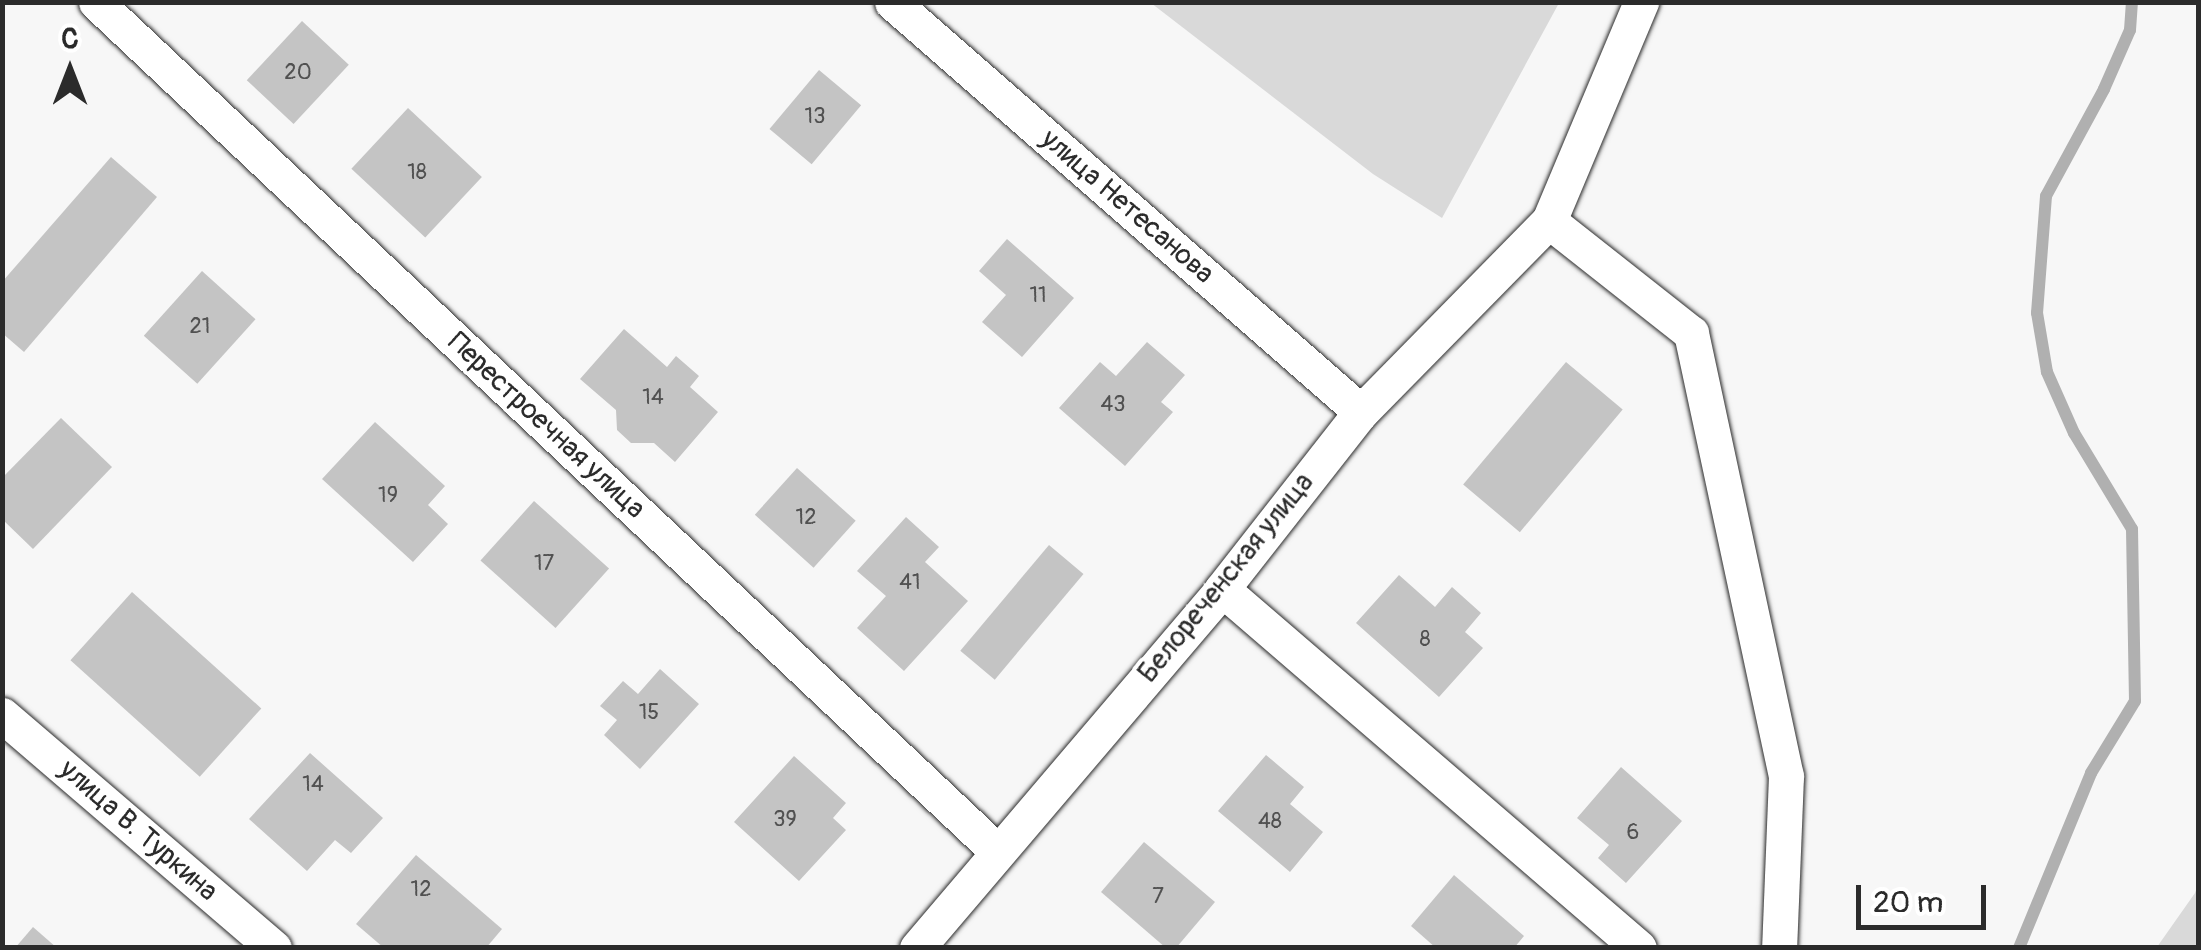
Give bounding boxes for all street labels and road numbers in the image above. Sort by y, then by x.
street label: улица Нетесанова [1034,123,1220,291]
street label: Перестроечная улица [440,326,652,526]
street label: Белореченская улица [1131,466,1321,690]
street label: улица В. Туркина [52,753,224,909]

